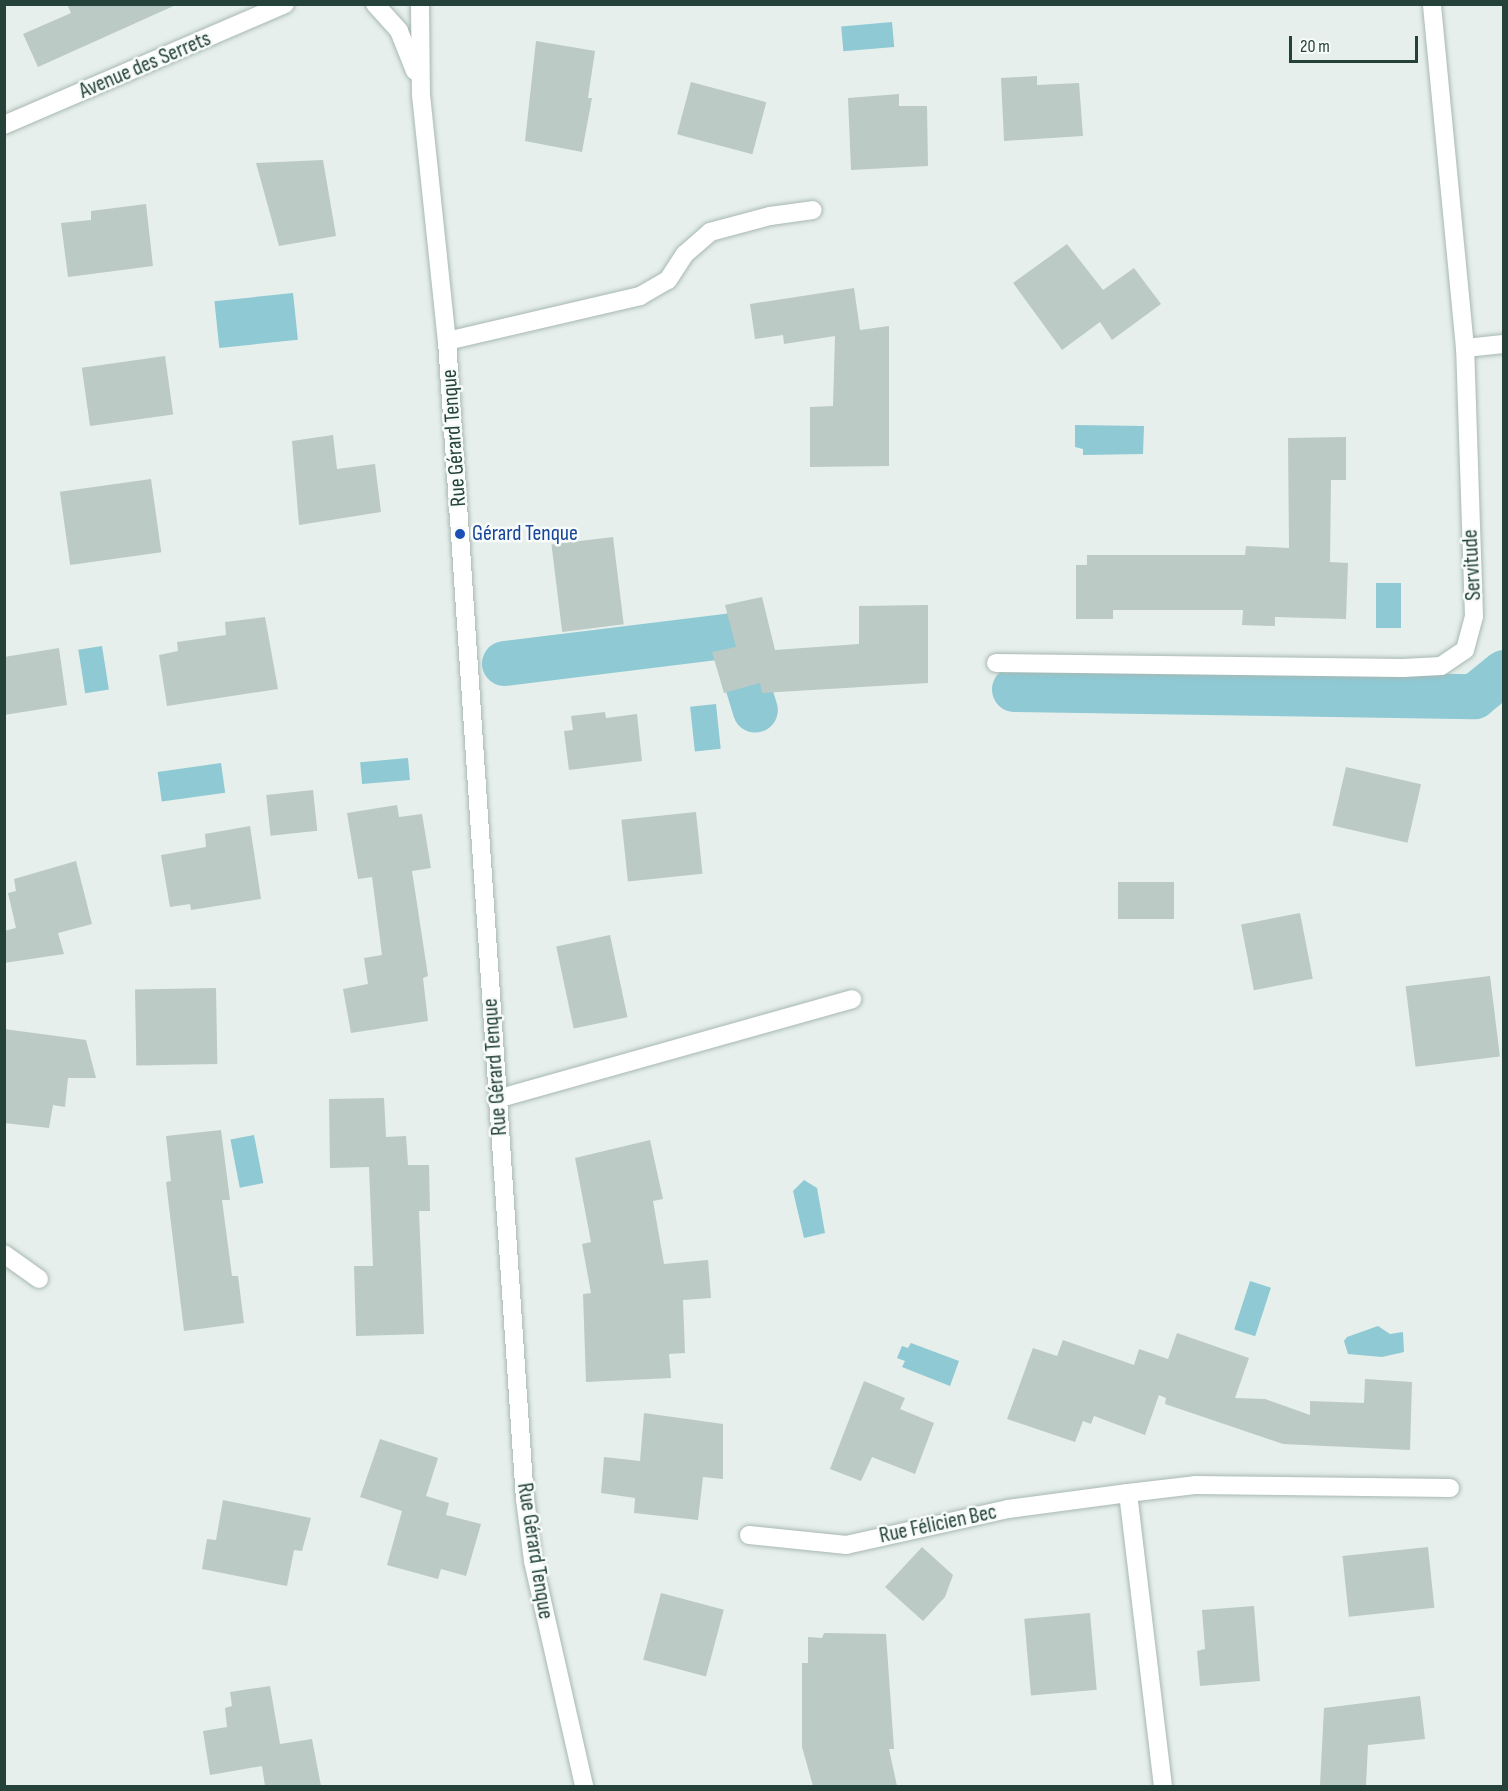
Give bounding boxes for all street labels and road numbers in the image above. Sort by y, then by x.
street label: Avenue des Serrets [75,25,215,105]
street label: Rue Gérard Tenque [436,368,472,508]
street label: Servitude [1457,529,1487,601]
street label: Rue Gérard Tenque [477,997,513,1137]
street label: Rue Gérard Tenque [511,1481,559,1621]
street label: Rue Félicien Bec [877,1499,999,1549]

